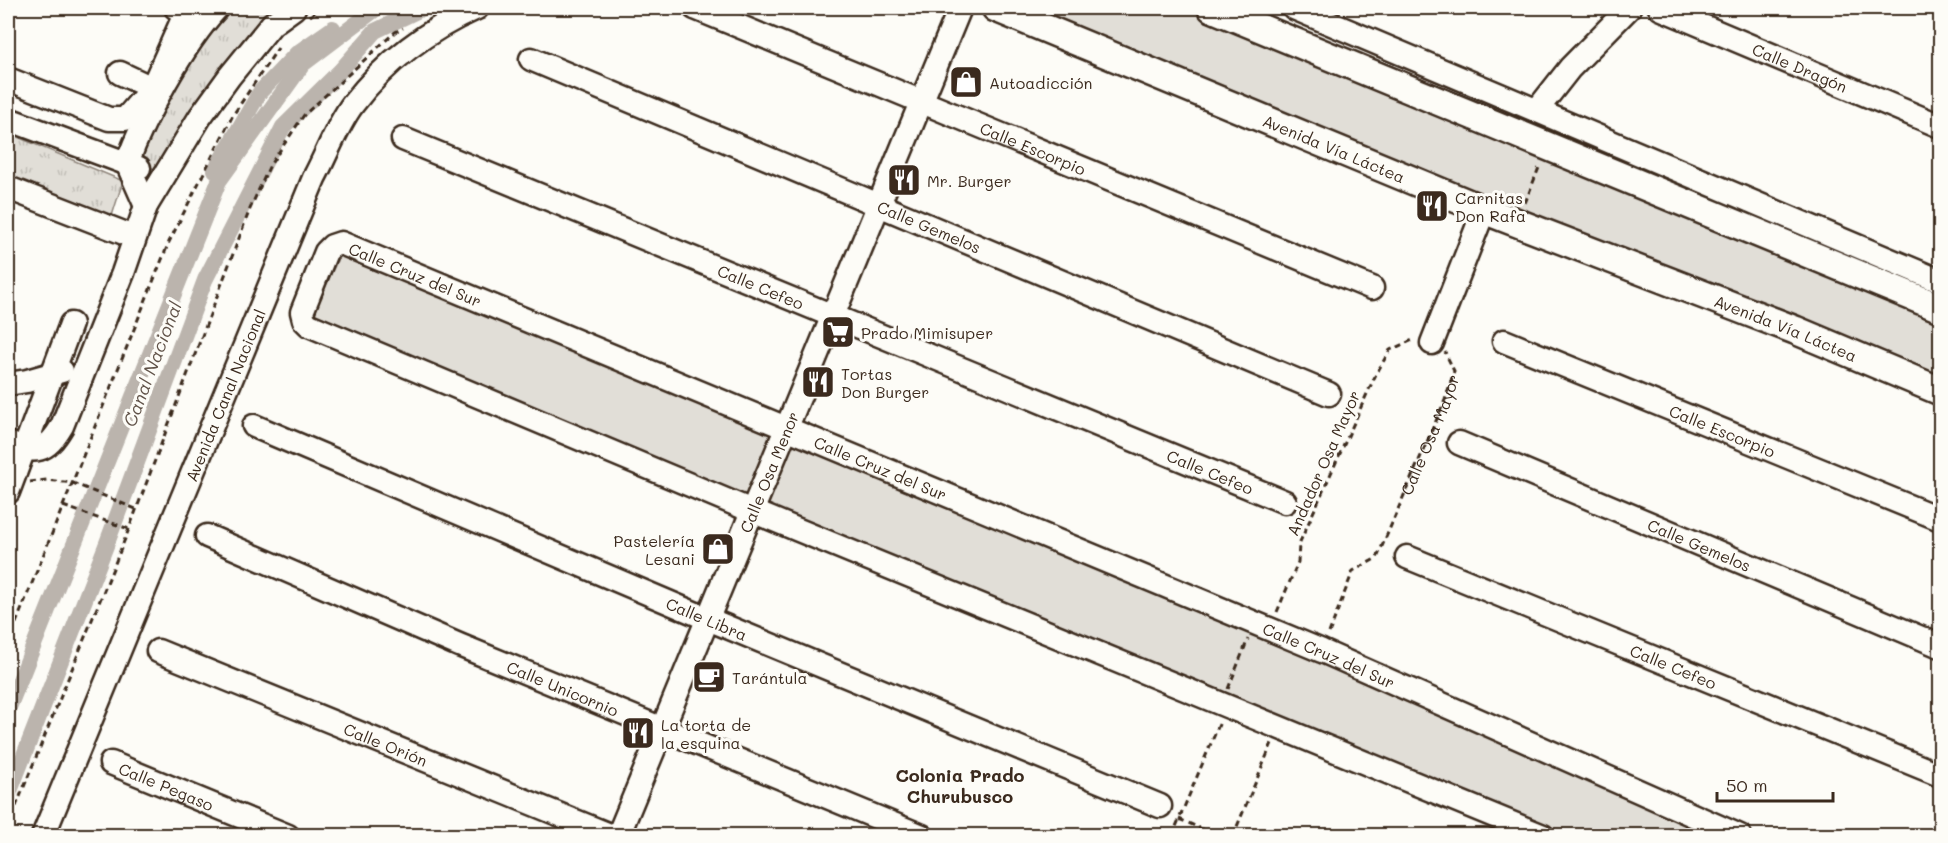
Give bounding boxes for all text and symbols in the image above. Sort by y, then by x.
street label: Calle Dragón [1749,38,1851,96]
shop icon: Autoadicción [948,64,984,100]
place label: Autoadicción [989,72,1092,93]
street label: Avenida Vía Láctea [1260,109,1408,187]
street label: Calle Escorpio [977,117,1089,179]
restaurant icon: Mr. Burger [886,162,922,198]
place label: Mr. Burger [927,170,1012,191]
place label: Carnitas Don Rafa [1455,187,1526,226]
restaurant icon: Carnitas Don Rafa [1414,188,1450,224]
street label: Calle Gemelos [874,195,984,257]
street label: Calle Cruz del Sur [346,237,485,311]
street label: Calle Cefeo [715,259,807,313]
street label: Avenida Vía Láctea [1711,289,1860,365]
water label: Canal Nacional [117,297,187,430]
street label: Avenida Canal Nacional [180,306,270,484]
supermarket icon: Prado Mimisuper [820,314,856,350]
place label: Prado Mimisuper [861,322,993,343]
place label: Tortas Don Burger [841,363,929,402]
restaurant icon: Tortas Don Burger [800,364,836,400]
street label: Calle Osa Mayor [1395,372,1463,498]
street label: Andador Osa Mayor [1281,387,1365,539]
street label: Calle Escorpio [1666,399,1779,461]
street label: Calle Osa Menor [734,408,803,536]
street label: Calle Cruz del Sur [811,431,950,504]
street label: Calle Cefeo [1164,444,1257,498]
street label: Calle Gemelos [1645,513,1754,576]
place label: Pastelería Lesani [614,530,695,569]
shop icon: Pastelería Lesani [700,531,736,567]
street label: Calle Libra [663,592,751,645]
street label: Calle Cruz del Sur [1260,617,1398,693]
street label: Calle Cefeo [1627,639,1720,693]
street label: Calle Unicornio [504,655,622,720]
cafe icon: Tarántula [691,659,727,695]
place label: Tarántula [732,667,808,688]
place label: La torta de la esquina [661,714,751,753]
restaurant icon: La torta de la esquina [620,715,656,751]
street label: Calle Orión [341,717,431,770]
street label: Calle Pegaso [116,757,217,815]
district label: Colonia Prado Churubusco [895,763,1025,808]
scale bar [1717,765,1832,803]
text: 50 m [1726,773,1768,797]

